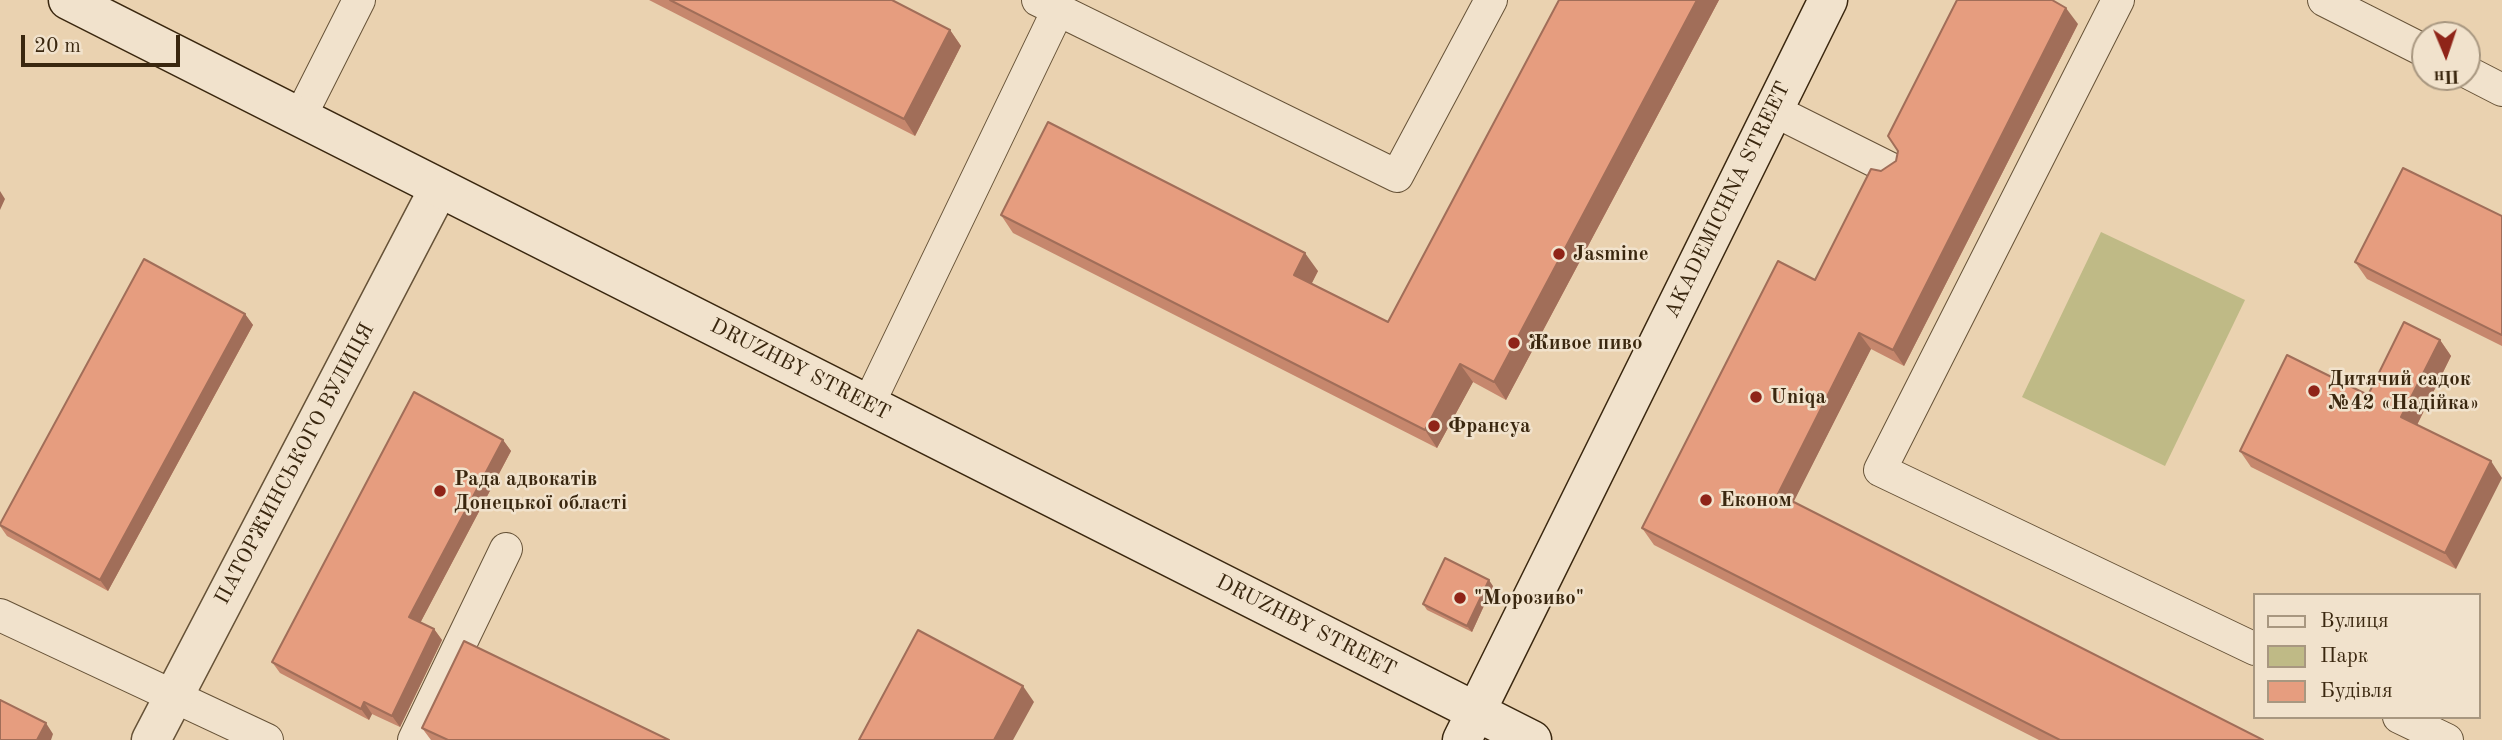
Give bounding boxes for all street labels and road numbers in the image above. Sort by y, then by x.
street label: AKADEMICHNA STREET [1660,78,1796,322]
street label: DRUZHBY STREET [706,314,894,426]
street label: ПАТОРЖИНСЬКОГО ВУЛИЦЯ [210,319,380,609]
street label: DRUZHBY STREET [1212,570,1400,682]

